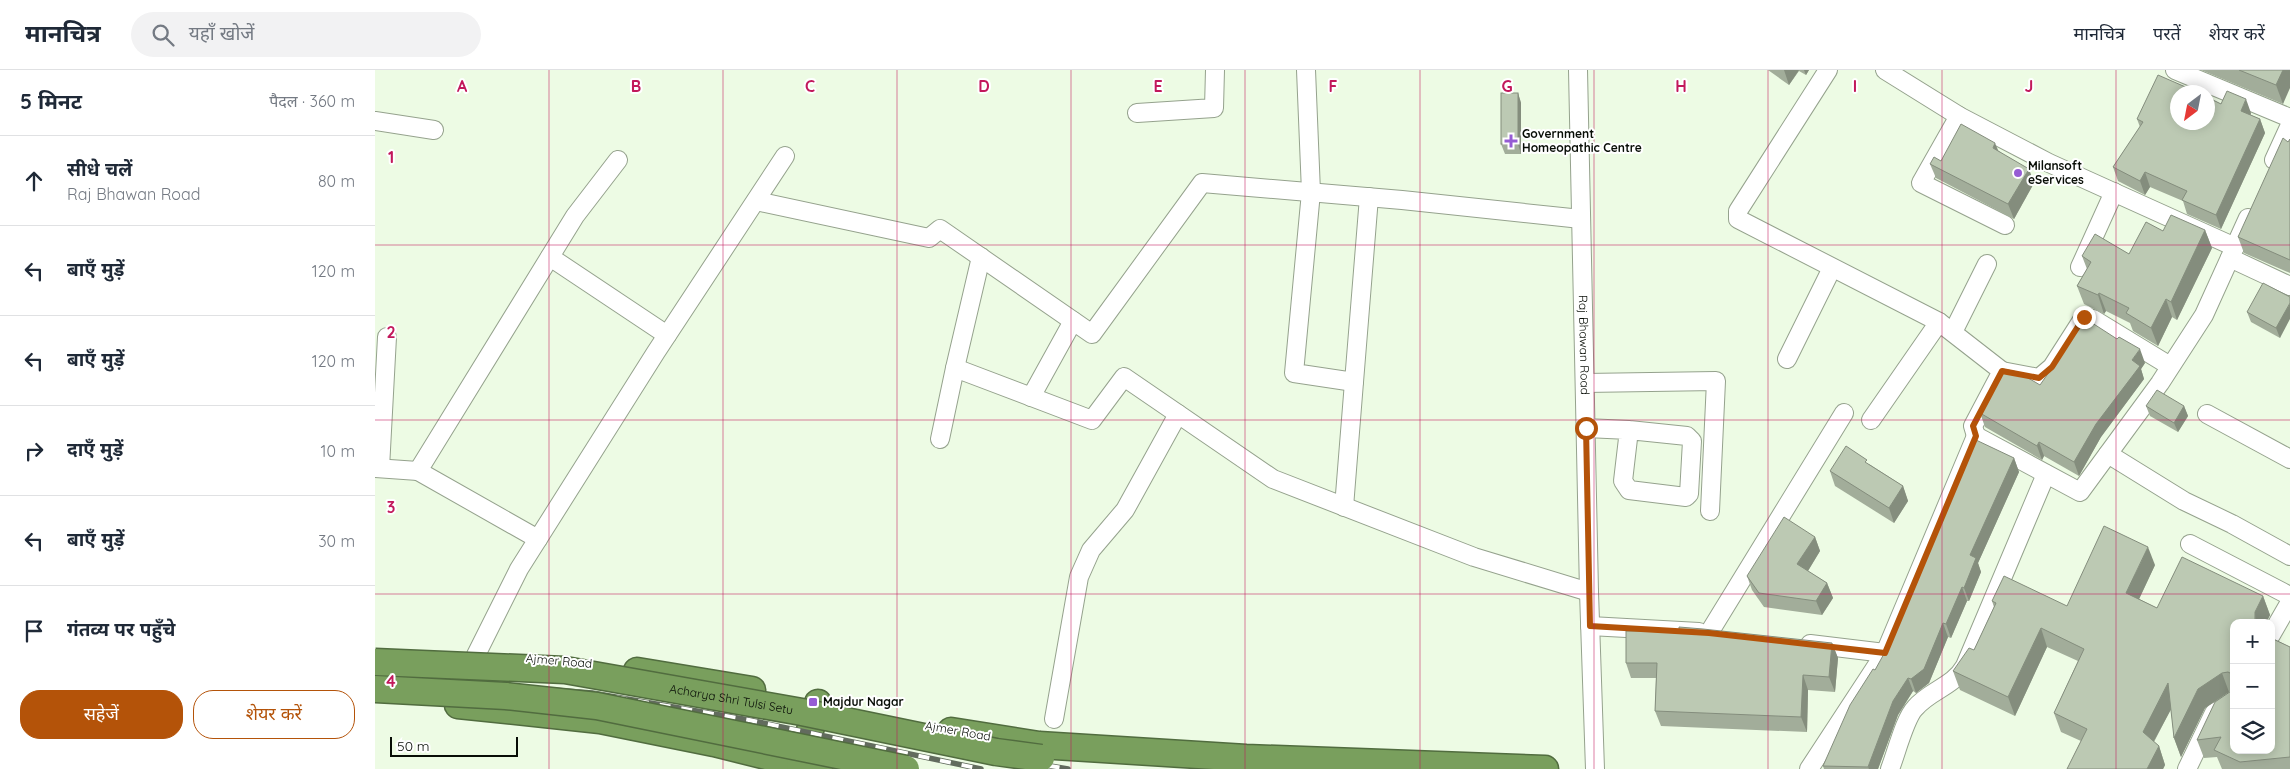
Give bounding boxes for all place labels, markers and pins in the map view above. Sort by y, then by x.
place label: Government Homeopathic Centre [1522,126,1642,155]
marker: Government Homeopathic Centre [1504,134,1518,148]
place label: Milansoft eServices [2028,158,2084,187]
marker: Milansoft eServices [2012,167,2024,179]
place label: Majdur Nagar [823,694,904,709]
marker: Majdur Nagar [807,696,819,708]

